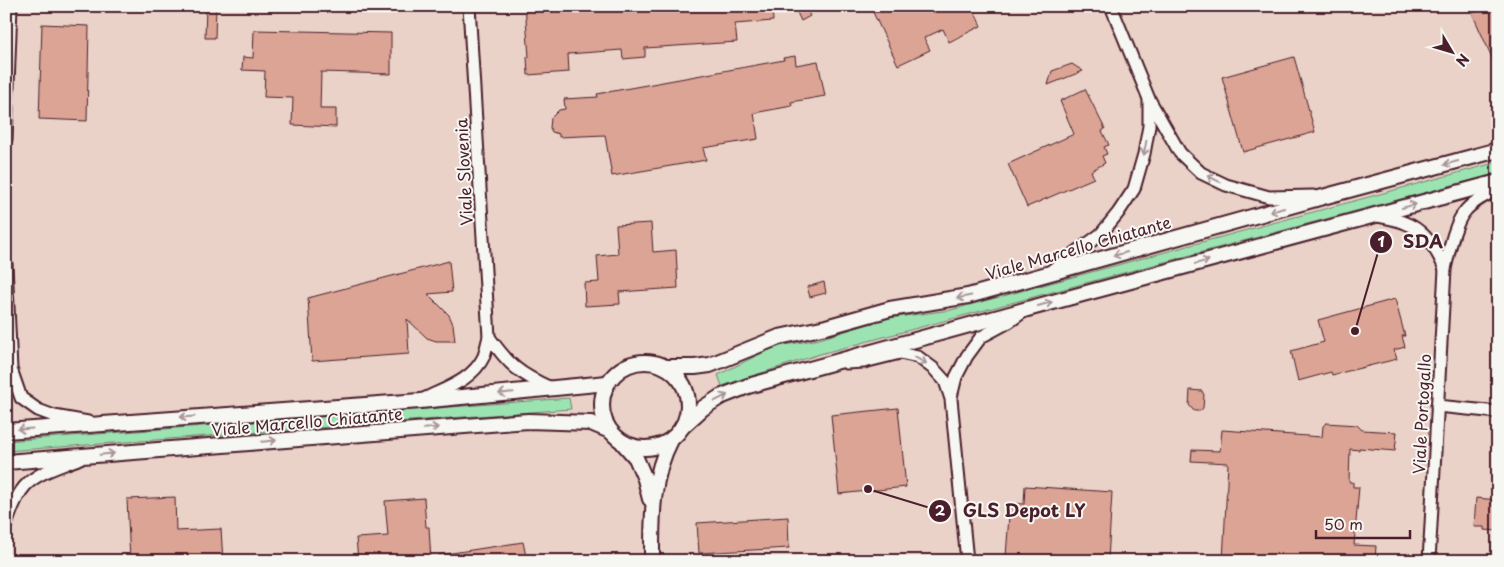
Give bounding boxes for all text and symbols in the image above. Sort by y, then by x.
north arrow [1426,28,1476,78]
text: N [1451,49,1474,71]
street label: Viale Slovenia [448,117,478,226]
one-way arrow [1140,139,1149,155]
one-way arrow [1443,158,1459,168]
one-way arrow [1207,174,1222,184]
one-way arrow [1401,201,1417,210]
one-way arrow [1269,206,1285,215]
street label: Viale Marcello Chiatante [983,209,1174,285]
callout: SDA [1368,225,1453,258]
text: SDA [1403,227,1443,254]
text: 1 [1377,229,1385,252]
one-way arrow [1113,249,1129,259]
one-way arrow [1193,257,1209,266]
one-way arrow [956,292,972,302]
one-way arrow [1036,299,1052,309]
street label: Viale Portogallo [1406,353,1436,475]
one-way arrow [913,355,928,365]
one-way arrow [499,388,515,397]
one-way arrow [713,393,728,402]
street label: Viale Marcello Chiatante [210,401,404,441]
one-way arrow [180,413,196,422]
one-way arrow [18,424,34,434]
one-way arrow [423,424,439,433]
one-way arrow [261,437,277,446]
one-way arrow [99,450,115,459]
callout: GLS Depot LY [927,495,1096,528]
text: GLS Depot LY [963,496,1085,523]
text: 2 [935,498,946,521]
scale bar [1316,507,1410,539]
text: 50 m [1324,512,1363,535]

